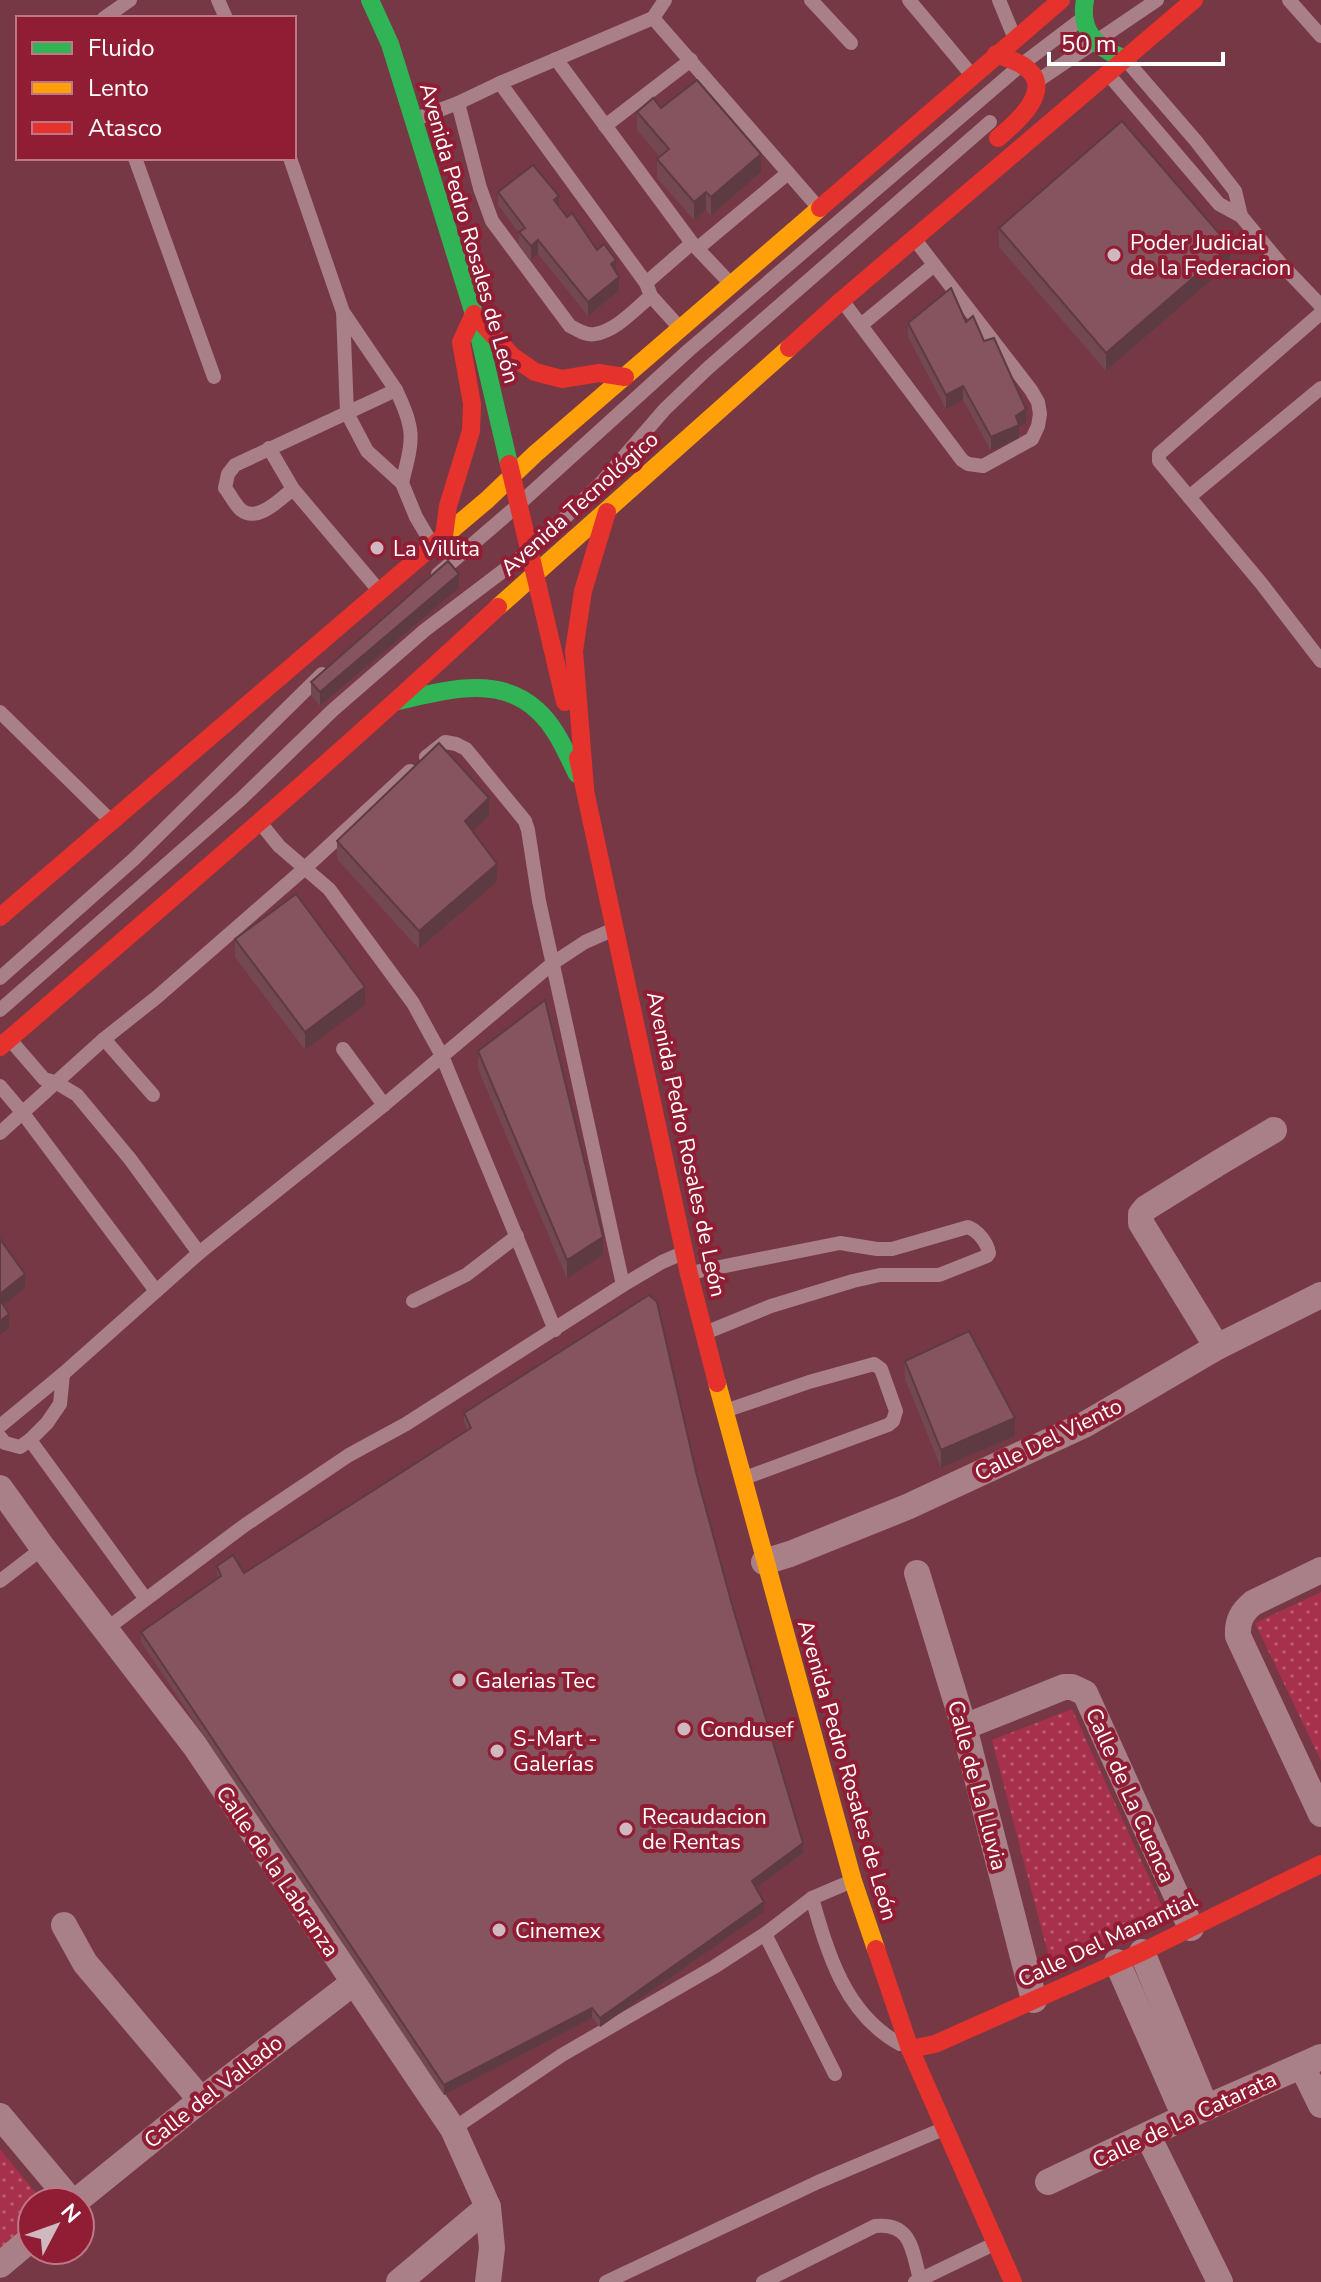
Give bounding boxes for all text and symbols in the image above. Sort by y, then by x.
legend [16,16,296,160]
scale bar [1049,16,1223,66]
text: 50 m [1061,28,1117,60]
text: Fluido [88,32,155,64]
text: Lento [88,72,149,104]
street label: Avenida Pedro Rosales de León [412,79,526,387]
text: Atasco [88,112,162,144]
place label: Poder Judicial de la Federacion [1130,228,1291,283]
marker: Poder Judicial de la Federacion [1105,246,1123,264]
street label: Avenida Tecnológico [494,425,665,583]
place label: La Villita [393,534,480,564]
marker: La Villita [368,539,386,557]
street label: Avenida Pedro Rosales de León [639,989,733,1300]
street label: Calle Del Viento [970,1391,1127,1489]
street label: Avenida Pedro Rosales de León [790,1616,904,1924]
place label: Galerias Tec [475,1666,595,1696]
marker: Galerias Tec [450,1671,468,1689]
street label: Calle de La Lluvia [940,1697,1014,1874]
street label: Calle de La Cuenca [1078,1703,1182,1888]
place label: Condusef [700,1715,794,1745]
marker: Condusef [675,1720,693,1738]
place label: S-Mart - Galerías [513,1724,598,1779]
marker: S-Mart - Galerías [488,1742,506,1760]
street label: Calle de la Labranza [209,1780,346,1963]
place label: Recaudacion de Rentas [642,1802,767,1857]
marker: Recaudacion de Rentas [617,1820,635,1838]
street label: Calle Del Manantial [1013,1885,1202,1995]
place label: Cinemex [515,1916,602,1946]
marker: Cinemex [490,1921,508,1939]
street label: Calle del Vallado [138,2028,289,2155]
street label: Calle de La Catarata [1087,2064,1281,2176]
north arrow [16,2186,96,2266]
text: N [54,2197,87,2230]

